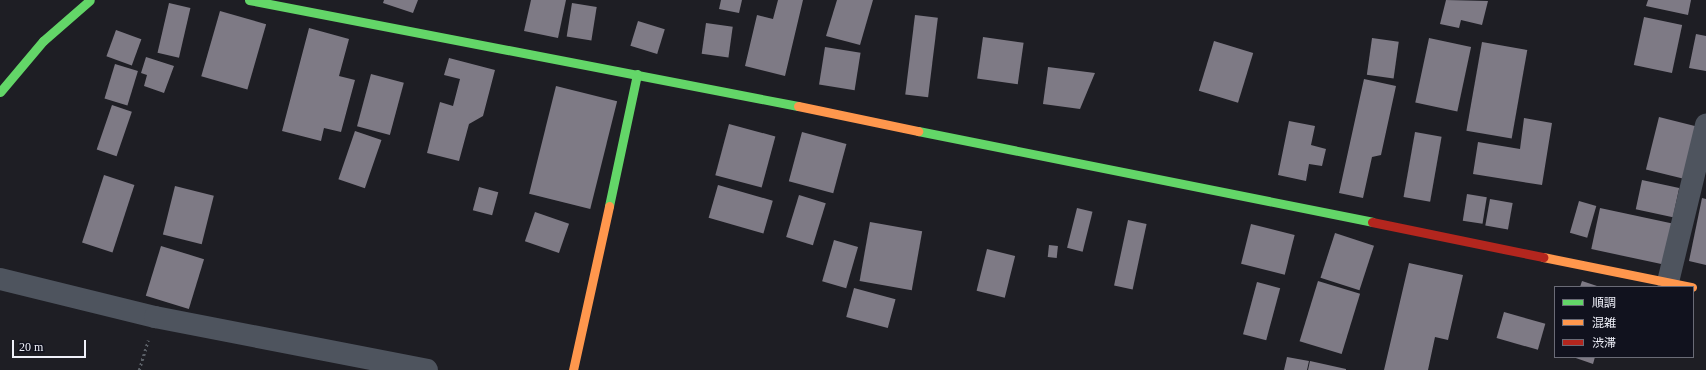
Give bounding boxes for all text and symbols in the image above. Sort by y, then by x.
legend [1554,286,1694,358]
text: 順調 [1592,296,1616,310]
text: 混雑 [1592,316,1616,330]
scale bar [14,332,88,358]
text: 渋滞 [1592,336,1616,350]
text: 20 m [19,340,43,354]

